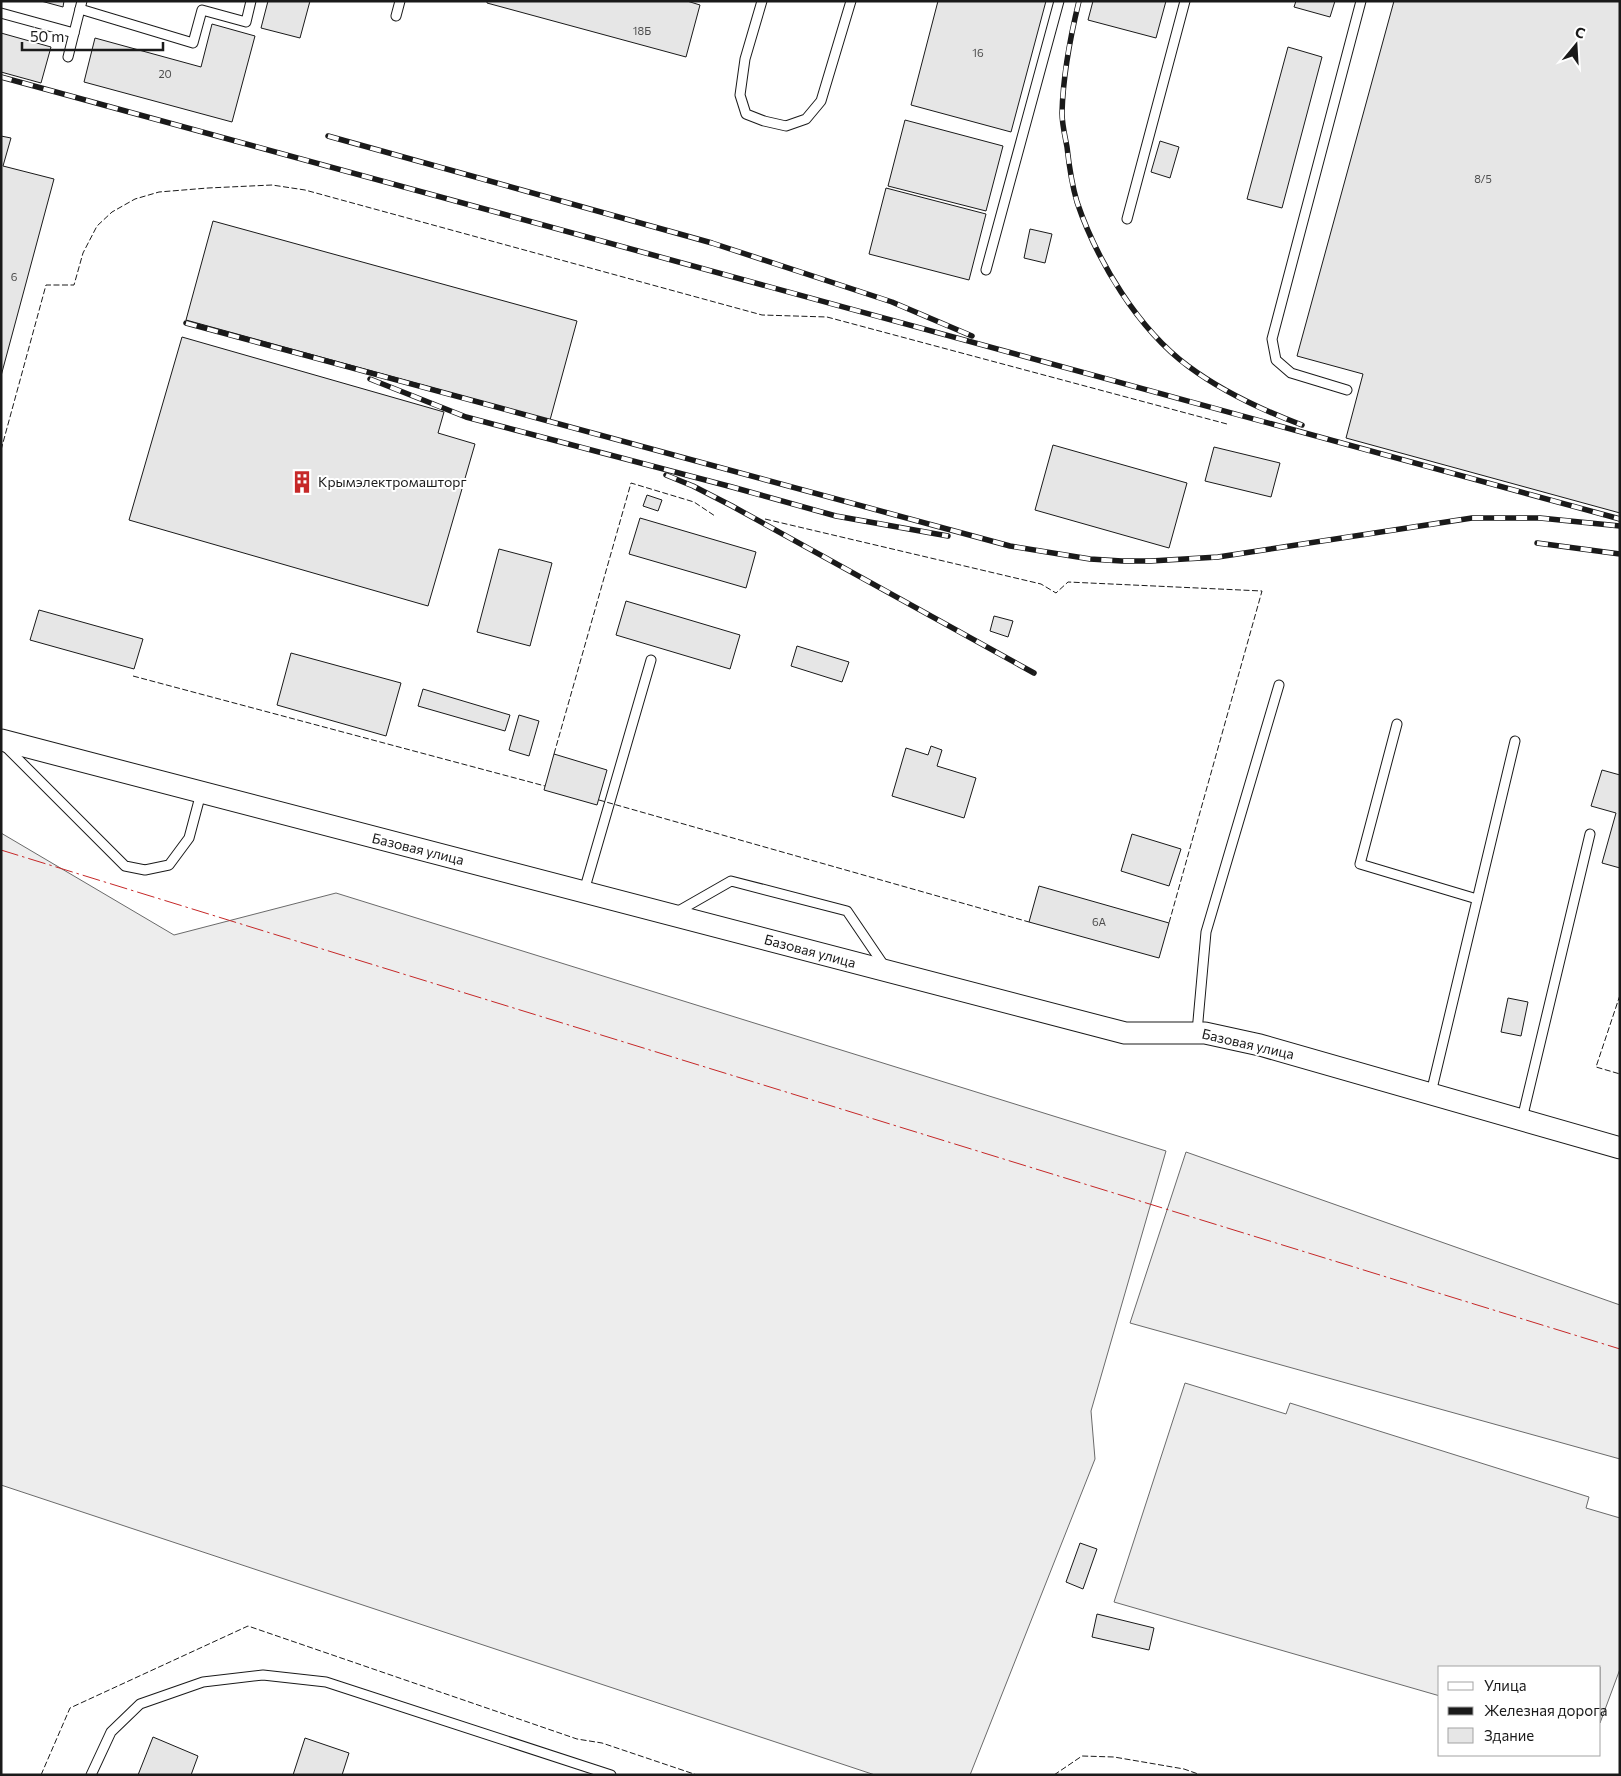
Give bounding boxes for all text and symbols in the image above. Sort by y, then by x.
scale bar [22,20,164,52]
north arrow [1551,20,1601,70]
text: С [1573,23,1587,42]
house number: 18Б [633,24,651,37]
text: 50 m [30,27,64,45]
house number: 16 [972,46,984,59]
house number: 20 [158,67,172,80]
house number: 8/5 [1474,172,1492,185]
house number: 6 [11,270,18,283]
building icon: Крымэлектромашторг [289,469,315,495]
place label: Крымэлектромашторг [318,473,467,490]
street label: Базовая улица [370,829,466,868]
house number: 6А [1092,915,1106,928]
street label: Базовая улица [762,930,858,971]
street label: Базовая улица [1200,1025,1296,1062]
legend [1438,1666,1601,1756]
text: Улица [1484,1676,1526,1694]
text: Железная дорога [1484,1701,1608,1719]
text: Здание [1484,1726,1534,1744]

